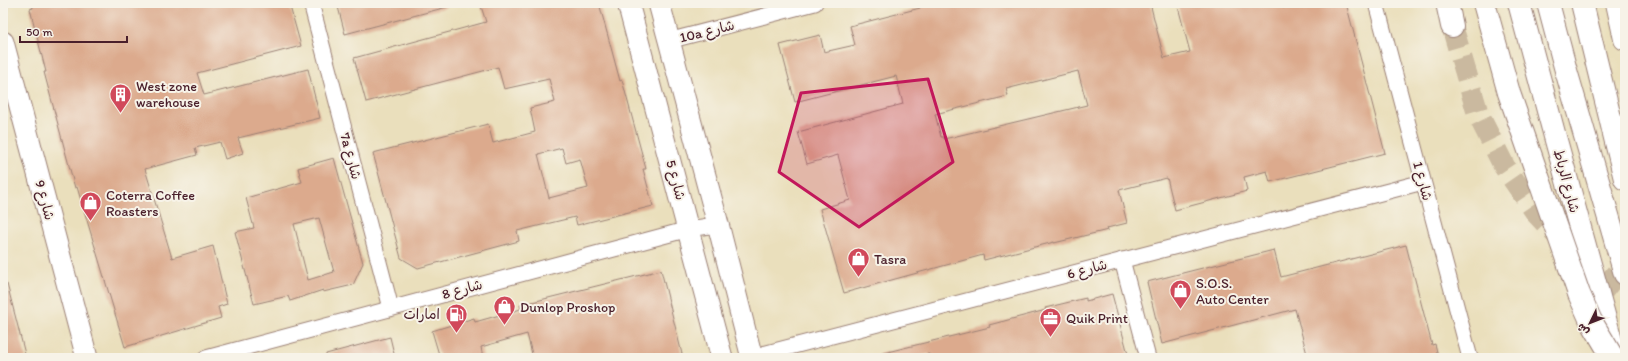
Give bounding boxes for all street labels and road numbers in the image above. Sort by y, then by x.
street label: 10a شارع [678,16,737,47]
street label: 7a شارع [335,131,365,182]
street label: شارع الرباط [1549,147,1583,215]
street label: شارع 5 [661,158,689,202]
street label: شارع 1 [1408,160,1436,203]
street label: شارع 9 [30,178,58,222]
street label: شارع 6 [1065,256,1109,284]
street label: شارع 8 [440,276,484,304]

